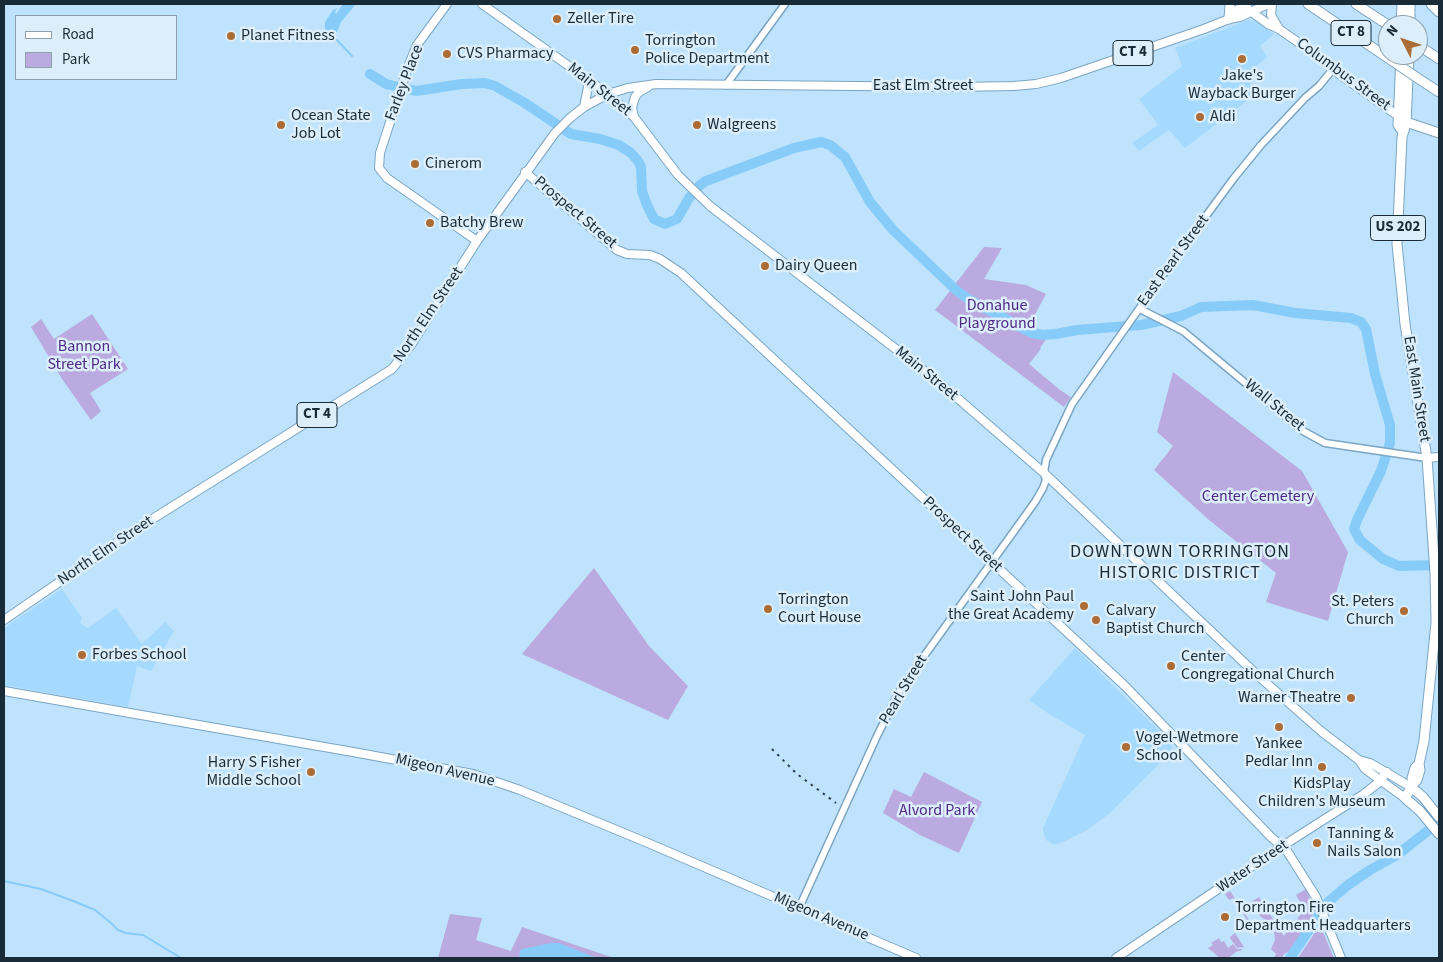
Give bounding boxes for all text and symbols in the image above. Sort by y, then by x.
place label: Zeller Tire [567,9,634,29]
marker: Zeller Tire [551,13,563,25]
legend [15,15,178,80]
north arrow [1378,15,1428,65]
road number: CT 8 [1331,20,1371,46]
text: N [1382,21,1403,41]
text: Road [62,24,94,45]
place label: Planet Fitness [241,26,335,46]
marker: Planet Fitness [225,30,237,42]
place label: Torrington Police Department [645,31,769,69]
street label: Columbus Street [1292,34,1394,116]
road number: CT 4 [1113,40,1153,66]
street label: Farley Place [382,42,428,124]
place label: CVS Pharmacy [457,44,553,64]
marker: Torrington Police Department [629,44,641,56]
marker: CVS Pharmacy [441,48,453,60]
text: Park [62,49,90,70]
marker: Jake's Wayback Burger [1236,53,1248,65]
street label: Main Street [563,59,635,121]
place label: Jake's Wayback Burger [1188,66,1296,104]
street label: East Elm Street [873,76,973,96]
place label: Ocean State Job Lot [291,106,371,144]
place label: Aldi [1210,107,1236,127]
marker: Aldi [1194,111,1206,123]
place label: Walgreens [707,115,776,135]
marker: Ocean State Job Lot [275,119,287,131]
marker: Walgreens [691,119,703,131]
place label: Cinerom [425,154,482,174]
marker: Cinerom [409,158,421,170]
street label: Prospect Street [530,173,620,253]
street label: East Pearl Street [1134,211,1214,311]
place label: Batchy Brew [440,213,523,233]
road number: US 202 [1370,216,1426,240]
marker: Batchy Brew [424,217,436,229]
place label: Dairy Queen [775,256,857,276]
marker: Dairy Queen [759,260,771,272]
street label: North Elm Street [390,264,468,366]
park label: Donahue Playground [958,296,1036,334]
street label: East Main Street [1398,335,1434,443]
park label: Bannon Street Park [47,337,121,375]
street label: Main Street [891,343,961,405]
street label: Wall Street [1240,376,1308,436]
road number: CT 4 [297,402,337,428]
park label: Center Cemetery [1202,487,1314,507]
street label: Prospect Street [918,493,1006,577]
street label: North Elm Street [55,512,157,590]
district label: DOWNTOWN TORRINGTON HISTORIC DISTRICT [1068,542,1292,584]
place label: Saint John Paul the Great Academy [948,587,1074,625]
place label: Torrington Court House [778,590,861,628]
place label: St. Peters Church [1331,592,1394,630]
marker: Saint John Paul the Great Academy [1078,600,1090,612]
place label: Calvary Baptist Church [1106,601,1204,639]
marker: Torrington Court House [762,603,774,615]
marker: St. Peters Church [1398,605,1410,617]
marker: Calvary Baptist Church [1090,614,1102,626]
place label: Forbes School [92,645,187,665]
place label: Center Congregational Church [1181,647,1334,685]
marker: Forbes School [76,649,88,661]
street label: Pearl Street [876,652,932,728]
marker: Center Congregational Church [1165,660,1177,672]
place label: Warner Theatre [1238,688,1341,708]
marker: Warner Theatre [1345,692,1357,704]
marker: Yankee Pedlar Inn [1273,721,1285,733]
place label: Vogel-Wetmore School [1136,728,1238,766]
place label: Yankee Pedlar Inn [1245,734,1313,772]
marker: Vogel-Wetmore School [1120,741,1132,753]
street label: Migeon Avenue [393,750,497,792]
place label: Harry S Fisher Middle School [206,753,301,791]
marker: KidsPlay Children's Museum [1316,761,1328,773]
marker: Harry S Fisher Middle School [305,766,317,778]
place label: KidsPlay Children's Museum [1258,774,1386,812]
park label: Alvord Park [899,801,975,821]
place label: Tanning & Nails Salon [1327,824,1401,862]
street label: Water Street [1214,836,1292,898]
marker: Tanning & Nails Salon [1311,837,1323,849]
street label: Migeon Avenue [771,888,871,946]
place label: Torrington Fire Department Headquarters [1235,898,1411,936]
marker: Torrington Fire Department Headquarters [1219,911,1231,923]

